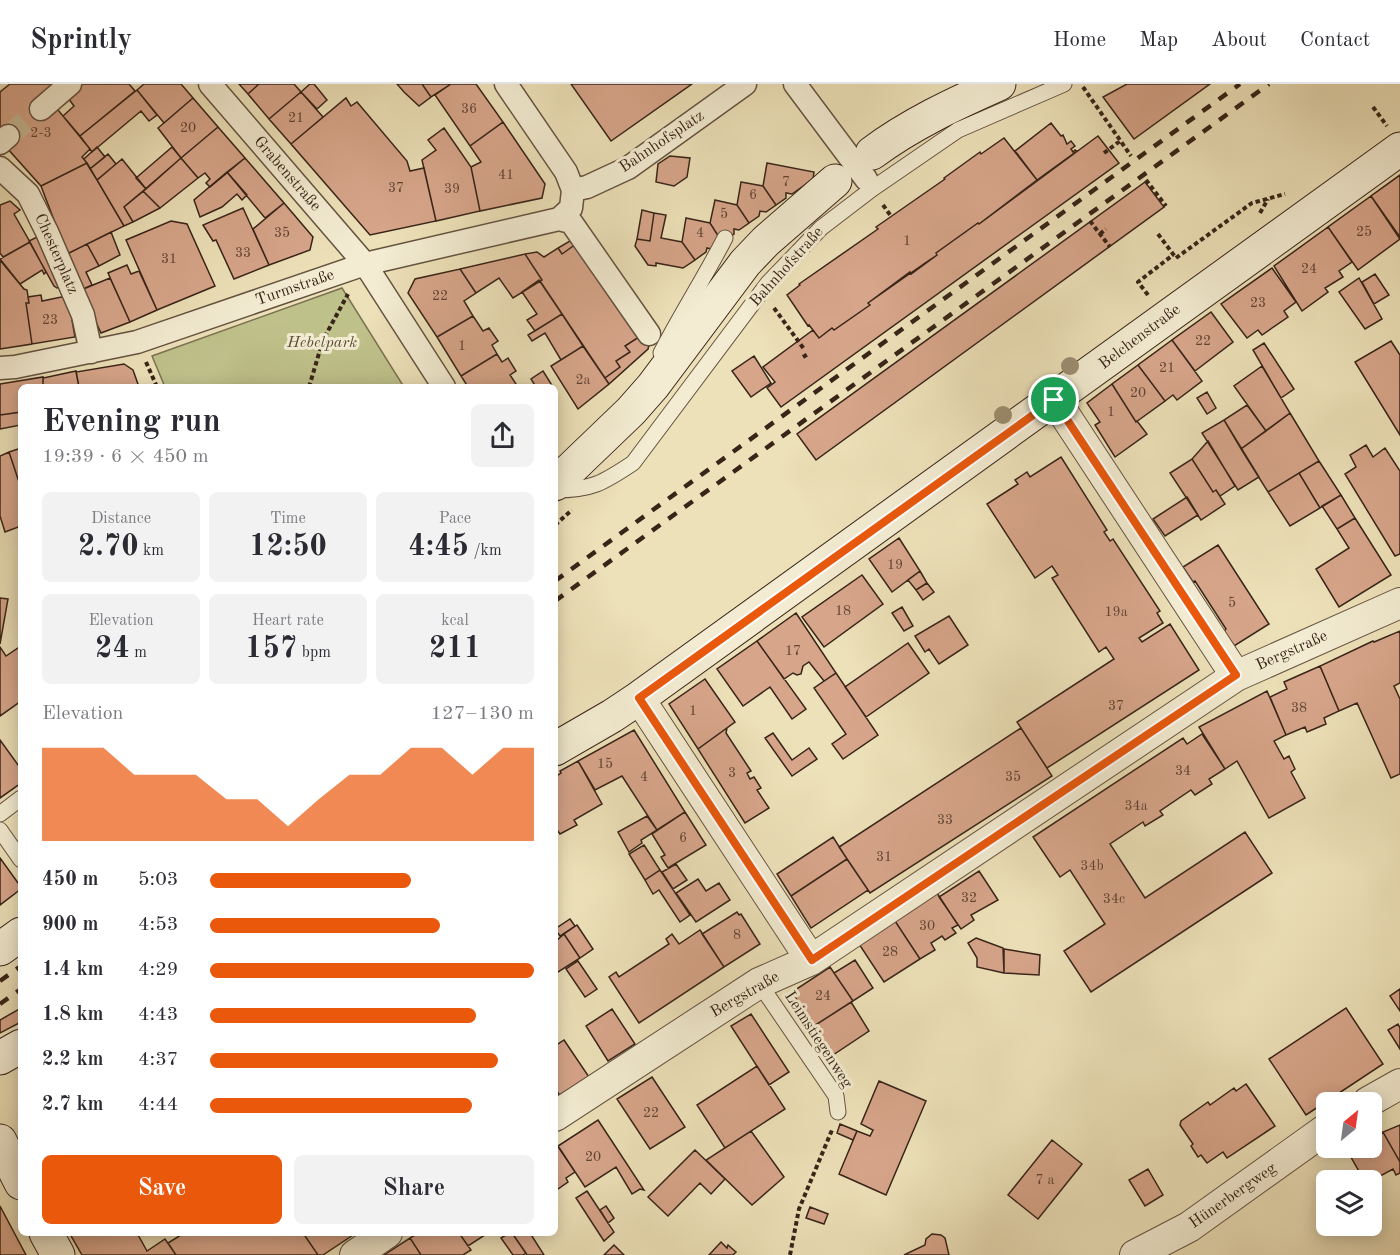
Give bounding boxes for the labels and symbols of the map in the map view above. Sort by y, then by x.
house number: 36 [461,102,477,116]
street label: Bahnhofsplatz [617,108,707,176]
house number: 21 [288,111,304,125]
house number: 20 [180,121,196,135]
house number: 2-3 [30,126,52,140]
street label: Grabenstraße [250,134,324,214]
house number: 41 [498,168,514,182]
house number: 7 [782,175,790,189]
house number: 37 [388,181,404,195]
house number: 39 [444,182,460,196]
house number: 6 [749,188,757,202]
house number: 5 [720,207,728,221]
street label: Chesterplatz [31,211,81,297]
street label: Bahnhofstraße [747,224,827,310]
house number: 25 [1356,225,1372,239]
house number: 35 [274,226,290,240]
house number: 4 [696,226,704,240]
house number: 1 [903,234,911,248]
house number: 33 [235,246,251,260]
house number: 31 [161,252,177,266]
house number: 24 [1301,262,1317,276]
street label: Turmstraße [254,267,336,309]
house number: 22 [432,289,448,303]
house number: 23 [1250,296,1266,310]
street label: Belchenstraße [1096,301,1184,373]
house number: 23 [42,313,58,327]
house number: 22 [1195,334,1211,348]
park label: Hebelpark [286,335,357,351]
house number: 1 [458,339,466,353]
house number: 21 [1159,361,1175,375]
house number: 2a [575,373,591,387]
pin [1028,374,1079,425]
house number: 20 [1130,386,1146,400]
house number: 1 [1107,405,1115,419]
house number: 19 [887,558,903,572]
house number: 5 [1228,596,1236,610]
house number: 18 [835,604,851,618]
house number: 19a [1104,605,1128,619]
street label: Bergstraße [1254,628,1330,674]
house number: 17 [785,644,801,658]
house number: 37 [1108,699,1124,713]
house number: 38 [1291,701,1307,715]
house number: 1 [689,704,697,718]
house number: 15 [597,757,613,771]
house number: 34 [1175,764,1191,778]
house number: 3 [728,766,736,780]
house number: 4 [640,770,648,784]
house number: 35 [1005,770,1021,784]
house number: 34a [1124,799,1148,813]
house number: 33 [937,813,953,827]
house number: 6 [679,831,687,845]
house number: 31 [876,850,892,864]
house number: 34b [1080,859,1104,873]
house number: 32 [961,891,977,905]
house number: 34c [1103,892,1125,906]
house number: 30 [919,919,935,933]
house number: 8 [733,928,741,942]
house number: 28 [882,945,898,959]
street label: Bergstraße [708,969,782,1021]
street label: Leimstiegenweg [781,989,855,1091]
house number: 24 [815,989,831,1003]
north arrow [1316,1092,1382,1158]
house number: 22 [643,1106,659,1120]
house number: 20 [585,1150,601,1164]
street label: Hünerbergweg [1187,1160,1280,1232]
house number: 7 a [1036,1173,1055,1187]

